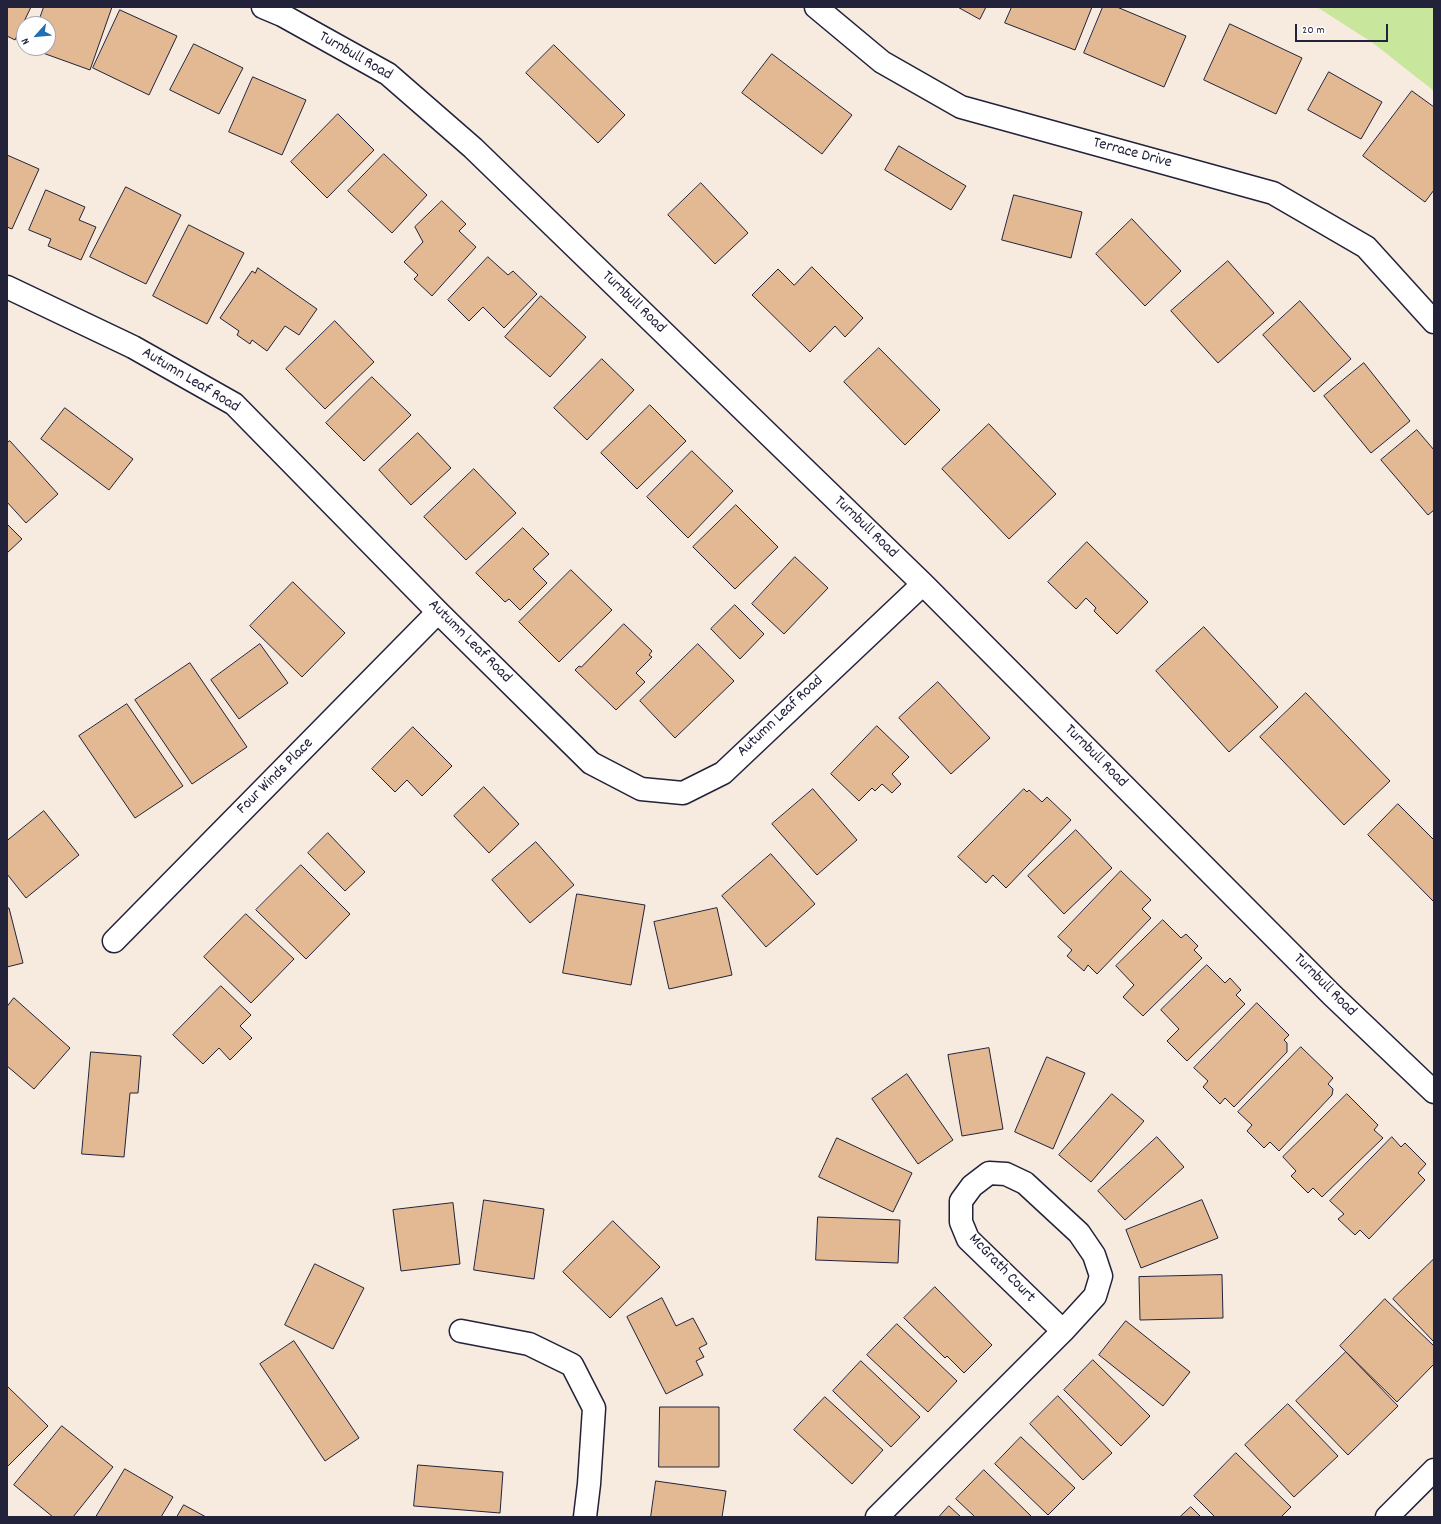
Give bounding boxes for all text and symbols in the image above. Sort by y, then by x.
north arrow [16,16,56,56]
scale bar [1297,16,1390,42]
text: 20 m [1302,22,1325,39]
street label: Turnbull Road [315,28,395,86]
text: N [18,35,35,47]
street label: Terrace Drive [1090,134,1174,174]
street label: Turnbull Road [597,268,669,338]
street label: Autumn Leaf Road [138,344,242,418]
street label: Turnbull Road [829,493,901,563]
street label: Autumn Leaf Road [423,596,515,688]
street label: Autumn Leaf Road [734,672,828,762]
street label: Turnbull Road [1059,721,1131,793]
street label: Four Winds Place [234,735,318,819]
street label: Turnbull Road [1288,950,1360,1022]
street label: McGrath Court [964,1231,1038,1307]

